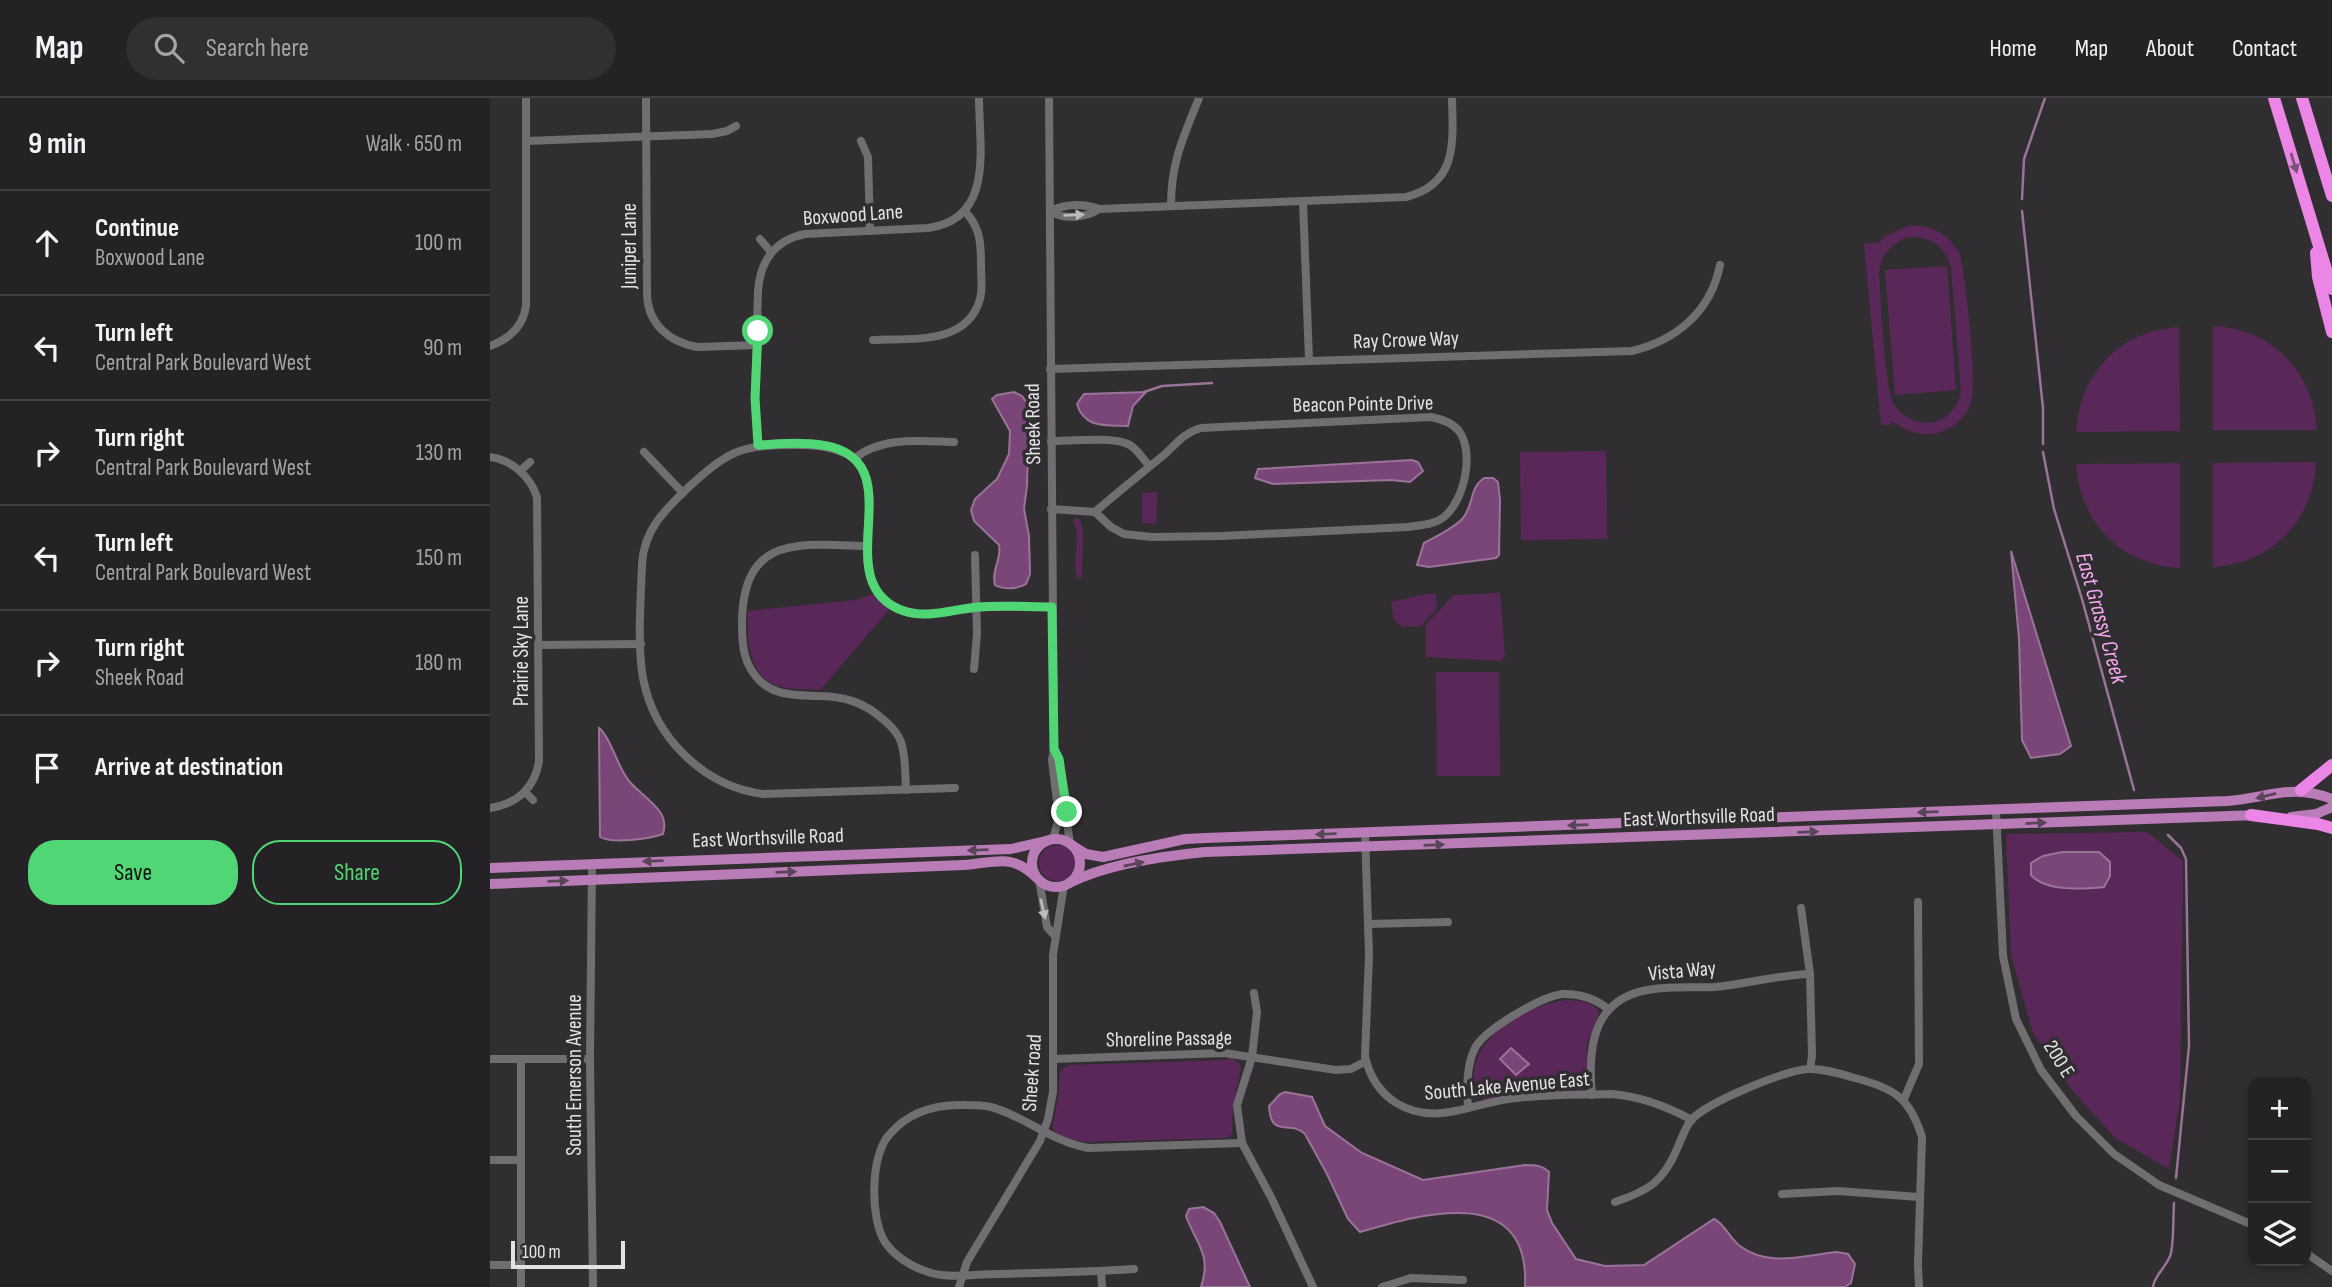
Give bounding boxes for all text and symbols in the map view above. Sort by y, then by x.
search box [126,17,616,80]
text: Map [35,28,84,68]
icon: search [150,29,188,67]
text: Search here [206,33,309,64]
text: Home [1989,34,2037,63]
text: Map [2075,34,2108,63]
text: About [2146,34,2194,63]
text: Contact [2232,34,2297,63]
text: 9 min [28,126,86,162]
text: Walk · 650 m [366,130,462,158]
one-way arrow [2289,153,2299,174]
street label: Boxwood Lane [802,199,904,231]
street label: Juniper Lane [617,203,642,290]
one-way arrow [1064,210,1086,221]
text: Continue [95,213,179,244]
icon: ahead [28,224,66,262]
text: 100 m [415,229,462,257]
text: Boxwood Lane [95,244,205,272]
route start [742,315,773,346]
text: Turn left [95,318,173,349]
street label: Ray Crowe Way [1353,326,1459,354]
icon: left [28,329,66,367]
text: 90 m [423,334,462,362]
text: Central Park Boulevard West [95,349,311,377]
street label: Sheek Road [1020,383,1046,465]
street label: Beacon Pointe Drive [1293,390,1433,418]
text: Turn right [95,423,184,454]
icon: right [28,434,66,472]
text: 130 m [416,439,462,467]
text: Central Park Boulevard West [95,454,311,482]
text: Turn left [95,528,173,559]
icon: left [28,539,66,577]
text: 150 m [416,544,462,572]
water label: East Grassy Creek [2069,549,2133,688]
text: Central Park Boulevard West [95,559,311,587]
street label: Prairie Sky Lane [509,596,534,706]
text: Turn right [95,633,184,664]
icon: right [28,644,66,682]
text: 180 m [415,649,462,677]
text: Sheek Road [95,664,184,692]
icon: arrive [28,749,66,787]
text: Arrive at destination [95,752,283,783]
one-way arrow [2255,790,2277,801]
route end [1051,796,1082,827]
street label: East Worthsville Road [1623,802,1775,832]
one-way arrow [1917,806,1939,818]
one-way arrow [2025,818,2047,829]
one-way arrow [1567,819,1589,830]
street label: East Worthsville Road [692,823,844,853]
one-way arrow [1798,826,1820,838]
one-way arrow [1315,828,1337,839]
button: Save [28,840,238,905]
button: Share [252,840,462,905]
one-way arrow [1423,840,1445,851]
one-way arrow [967,844,989,855]
one-way arrow [642,856,664,867]
one-way arrow [1123,858,1145,869]
one-way arrow [775,866,797,877]
one-way arrow [547,876,569,887]
one-way arrow [1038,898,1049,920]
street label: Vista Way [1647,956,1717,986]
street label: South Emerson Avenue [562,994,587,1156]
street label: Shoreline Passage [1106,1025,1232,1053]
street label: Sheek road [1017,1033,1047,1113]
street label: 200 E [2038,1036,2080,1082]
street label: South Lake Avenue East [1423,1066,1591,1106]
map controls [2248,1077,2311,1266]
button: + [2248,1077,2311,1140]
button: − [2248,1140,2311,1203]
button: layers [2248,1203,2311,1266]
scale bar [511,1238,625,1270]
text: 100 m [522,1241,561,1264]

